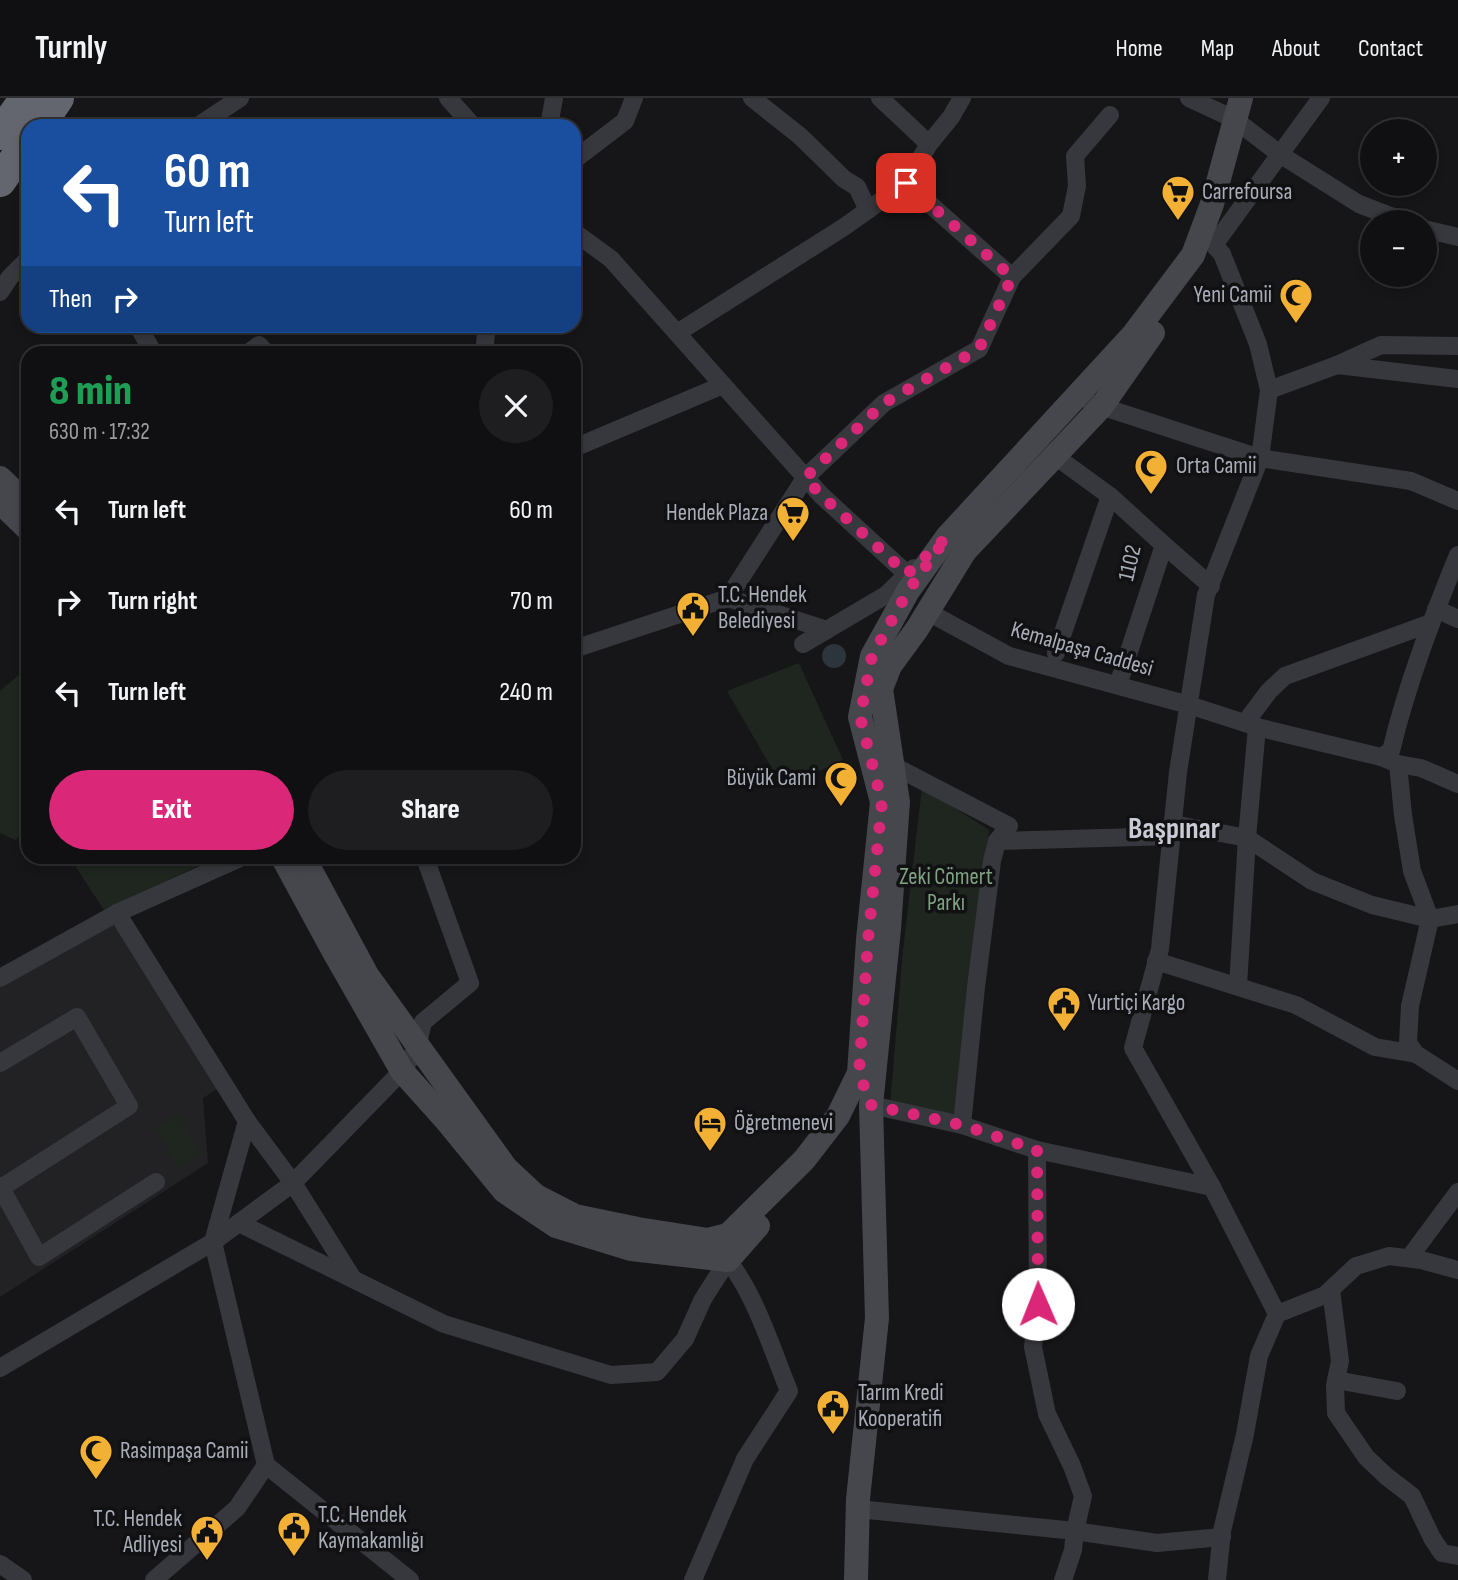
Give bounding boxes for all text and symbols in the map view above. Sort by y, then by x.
text: Turnly [35,28,107,68]
text: Home [1115,34,1163,63]
text: Map [1201,34,1234,63]
text: About [1272,34,1320,63]
text: Contact [1358,34,1423,63]
map controls [1360,119,1437,287]
button: + [1360,119,1437,196]
text: 60 m [164,143,251,202]
icon: left [49,147,140,238]
pin [876,153,936,213]
icon: arrive [887,164,925,202]
supermarket icon: Carrefoursa [1159,173,1197,222]
place label: Carrefoursa [1202,178,1292,206]
text: Turn left [164,203,254,242]
button: − [1360,210,1437,287]
mosque icon: Yeni Camii [1277,276,1315,325]
icon: right [106,280,144,318]
place label: Yeni Camii [1194,281,1272,309]
text: Then [49,284,92,315]
text: 8 min [49,366,132,417]
button: close [479,369,553,443]
text: 630 m · 17:32 [49,418,150,446]
mosque icon: Orta Camii [1132,447,1170,496]
place label: Orta Camii [1176,452,1257,480]
icon: left [49,492,87,530]
supermarket icon: Hendek Plaza [774,494,812,543]
text: Turn left [108,495,186,526]
text: 60 m [509,495,553,526]
place label: Hendek Plaza [666,499,768,527]
street label: 1102 [1112,542,1148,584]
place label: T.C. Hendek Belediyesi [718,581,807,635]
icon: right [49,583,87,621]
text: Turn right [108,586,197,617]
text: 70 m [510,586,553,617]
public building icon: T.C. Hendek Belediyesi [674,589,712,638]
street label: Kemalpaşa Caddesi [1008,615,1156,683]
icon: left [49,674,87,712]
text: Turn left [108,677,186,708]
text: 240 m [499,677,553,708]
mosque icon: Büyük Cami [822,759,860,808]
place label: Büyük Cami [727,764,816,792]
button: Exit [49,770,294,850]
button: Share [308,770,553,850]
district label: Başpınar [1128,811,1220,847]
park label: Zeki Cömert Parkı [899,863,993,917]
public building icon: Yurtiçi Kargo [1045,984,1083,1033]
place label: Yurtiçi Kargo [1088,989,1185,1017]
hotel icon: Öğretmenevi [691,1104,729,1153]
place label: Öğretmenevi [734,1109,833,1137]
position arrow [1001,1267,1075,1341]
place label: Tarım Kredi Kooperatifi [858,1379,944,1433]
public building icon: Tarım Kredi Kooperatifi [814,1387,852,1436]
mosque icon: Rasimpaşa Camii [77,1432,115,1481]
place label: Rasimpaşa Camii [120,1437,248,1465]
place label: T.C. Hendek Kaymakamlığı [318,1501,424,1555]
place label: T.C. Hendek Adliyesi [93,1505,182,1559]
public building icon: T.C. Hendek Kaymakamlığı [275,1509,313,1558]
public building icon: T.C. Hendek Adliyesi [188,1513,226,1562]

